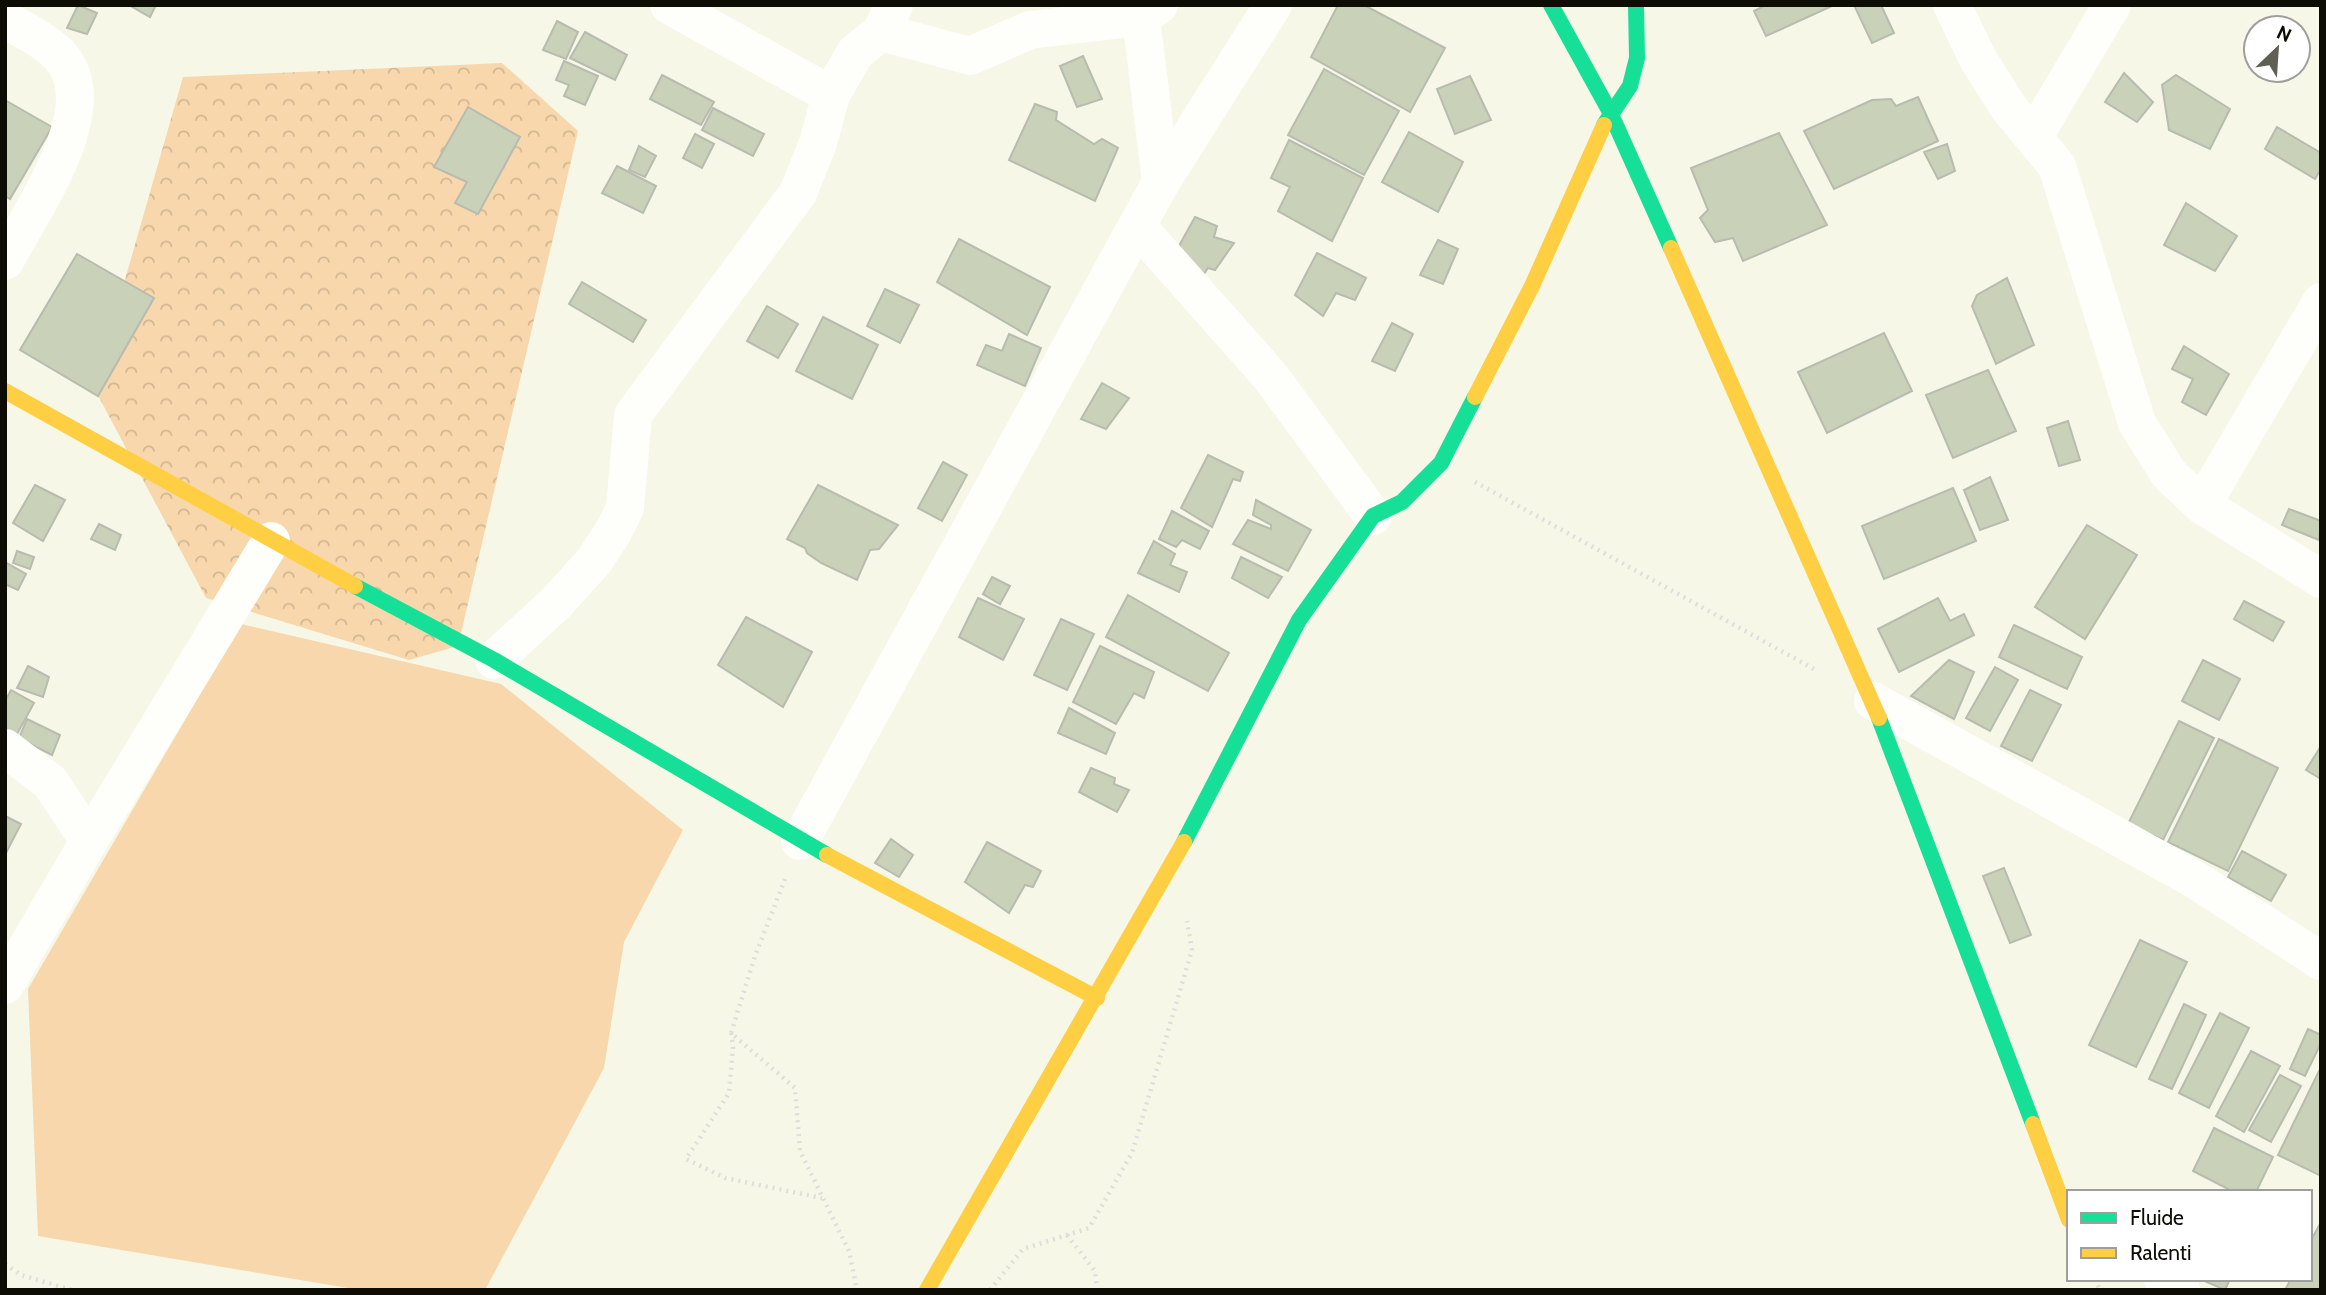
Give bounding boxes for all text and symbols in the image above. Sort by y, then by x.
north arrow [2242,14,2312,84]
text: N [2273,21,2295,47]
legend [2067,1190,2312,1281]
text: Fluide [2130,1205,2184,1230]
text: Ralenti [2130,1240,2191,1265]

